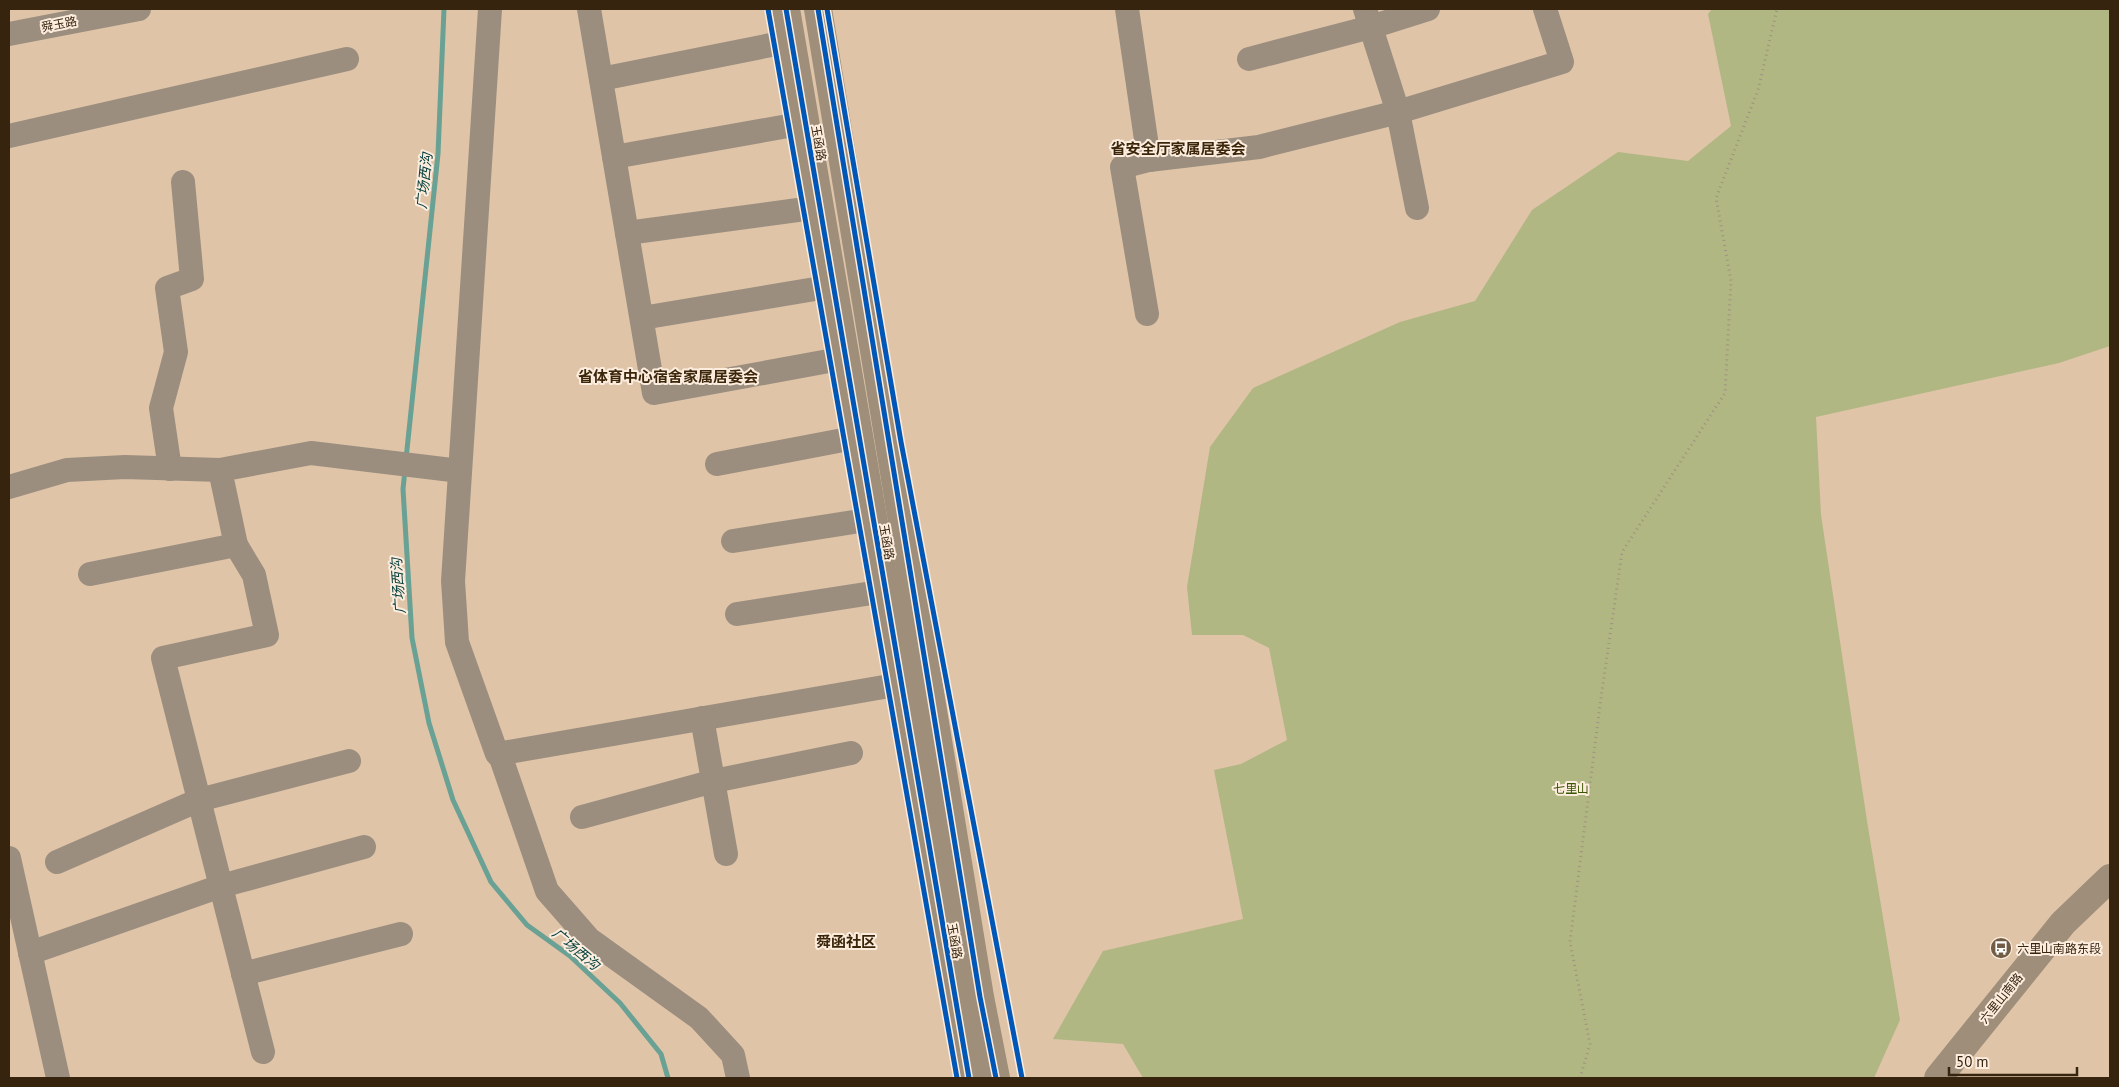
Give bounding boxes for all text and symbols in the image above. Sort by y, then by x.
street label: 舜玉路 [40,13,78,35]
street label: 玉函路 [808,124,830,162]
district label: 省安全厅家属居委会 [1110,139,1246,158]
water label: 广场西沟 [412,150,436,210]
district label: 省体育中心宿舍家属居委会 [578,367,758,386]
street label: 玉函路 [876,523,898,561]
water label: 广场西沟 [387,555,409,615]
park label: 七里山 [1553,781,1589,796]
street label: 玉函路 [944,922,966,960]
water label: 广场西沟 [549,924,605,975]
district label: 舜函社区 [816,932,876,951]
bus stop icon: 六里山南路东段 [1989,936,2013,960]
place label: 六里山南路东段 [2017,941,2101,956]
street label: 六里山南路 [1976,970,2026,1026]
scale bar [1949,1044,2076,1076]
text: 50 m [1956,1052,1989,1071]

